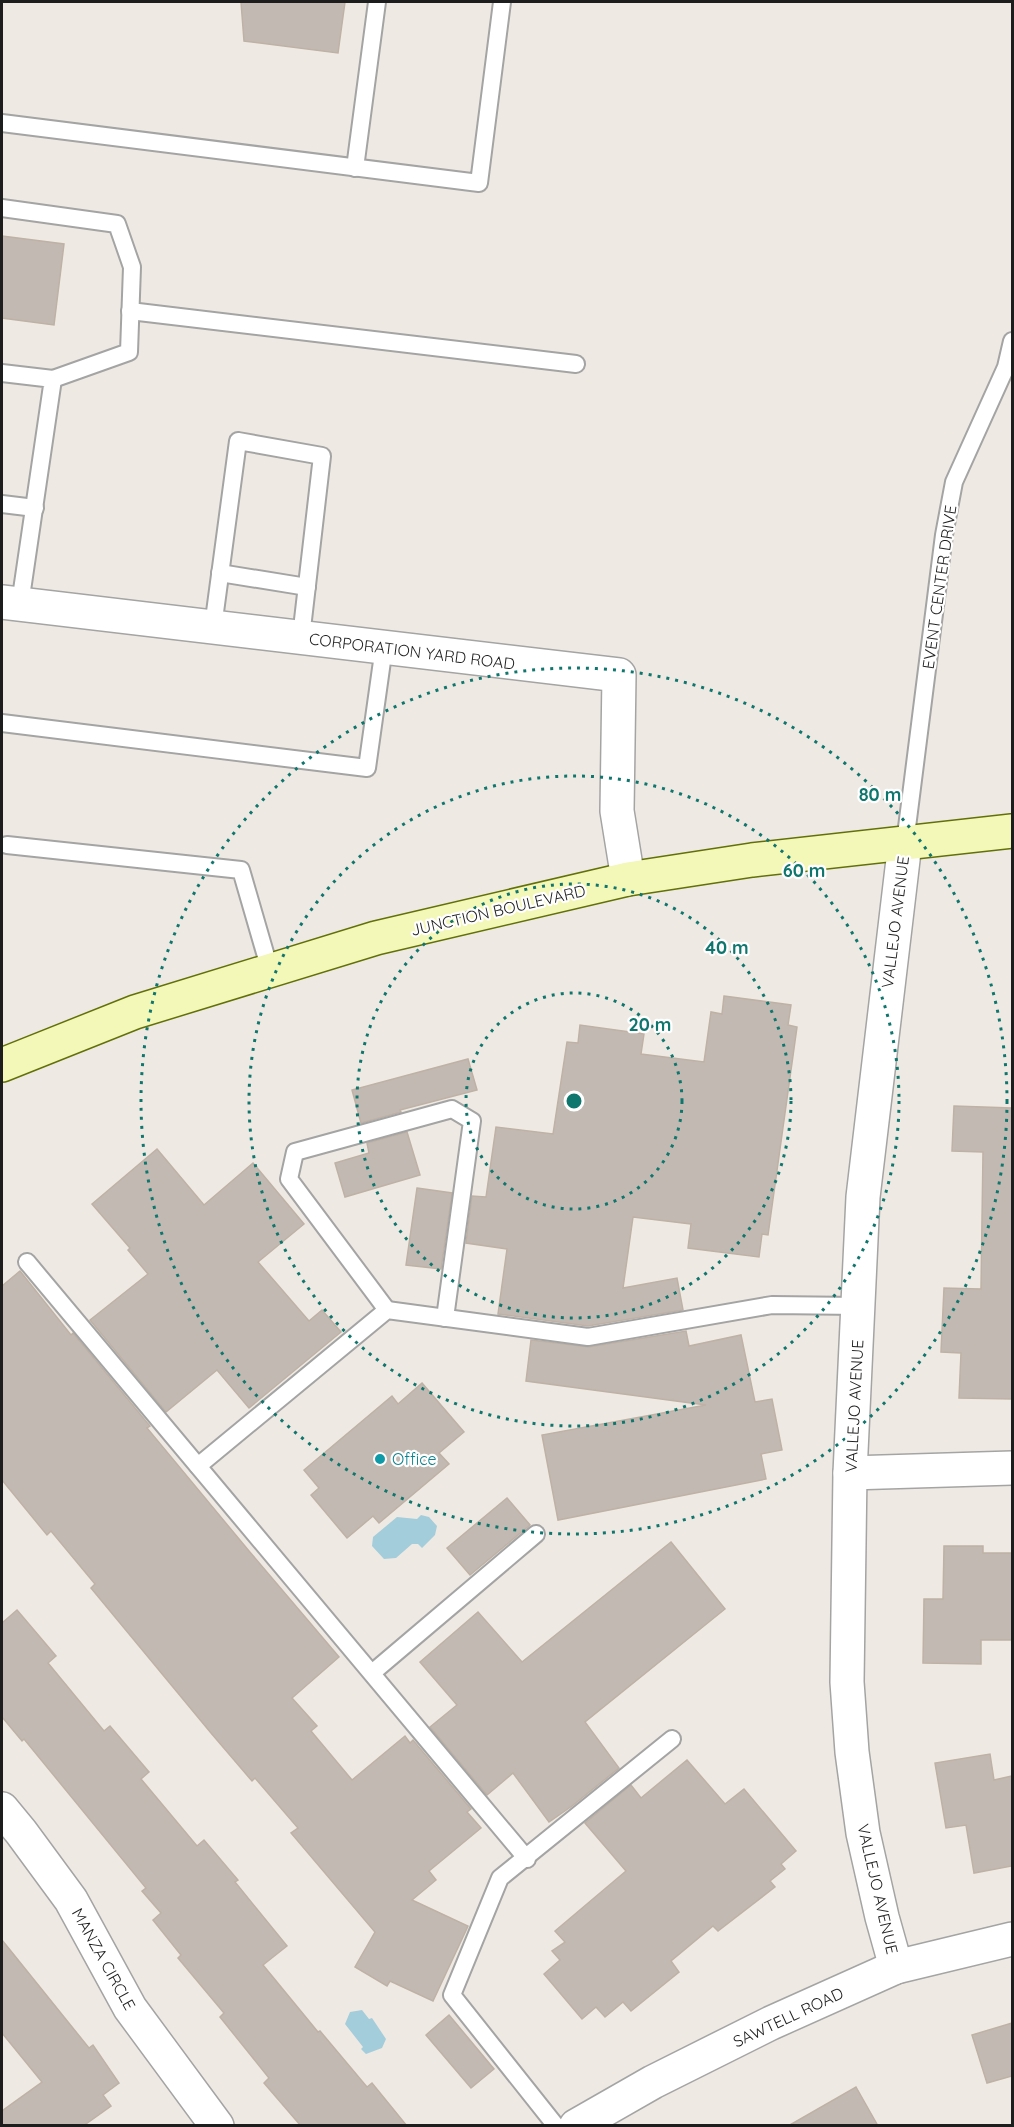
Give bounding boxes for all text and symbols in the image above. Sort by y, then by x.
street label: EVENT CENTER DRIVE [918,504,960,670]
street label: CORPORATION YARD ROAD [308,628,516,674]
text: 80 m [859,783,901,806]
street label: VALLEJO AVENUE [877,855,913,989]
text: 60 m [783,859,825,882]
street label: JUNCTION BOULEVARD [409,880,587,940]
text: 40 m [705,936,749,959]
text: 20 m [629,1013,671,1036]
centre of rings [564,1091,584,1111]
street label: VALLEJO AVENUE [841,1339,867,1473]
place label: Office [392,1449,437,1469]
marker: Office [373,1452,387,1466]
street label: VALLEJO AVENUE [853,1822,903,1956]
street label: MANZA CIRCLE [68,1905,140,2013]
street label: SAWTELL ROAD [730,1983,846,2051]

